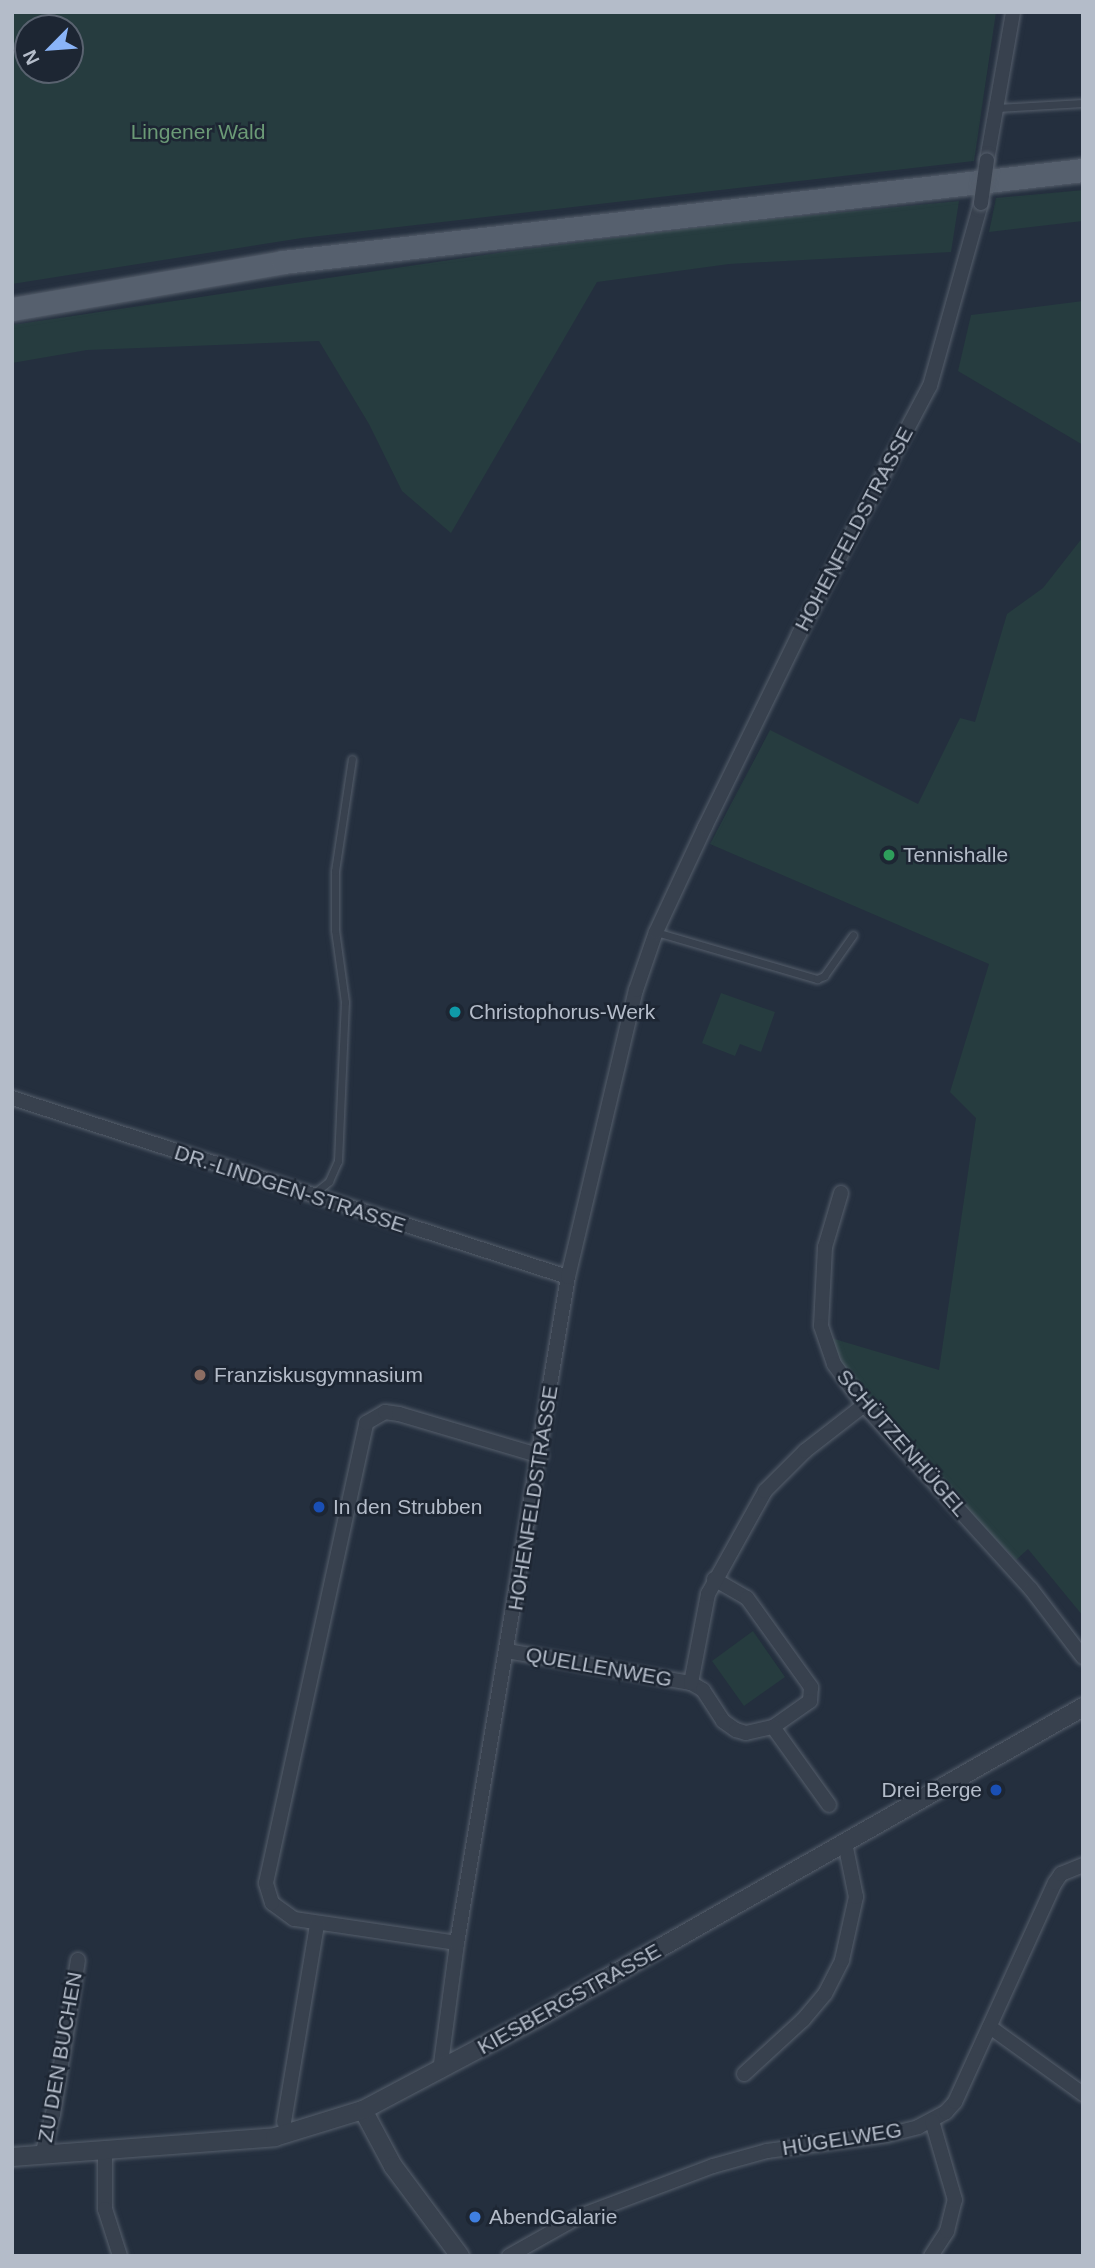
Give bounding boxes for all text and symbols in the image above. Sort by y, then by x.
north arrow [14,14,84,84]
text: N [19,47,44,68]
park label: Lingener Wald [131,119,265,145]
street label: HOHENFELDSTRASSE [789,423,919,635]
place label: Tennishalle [903,842,1008,868]
marker: Tennishalle [881,847,897,863]
place label: Christophorus-Werk [469,999,655,1025]
marker: Christophorus-Werk [447,1004,463,1020]
street label: DR.-LINDGEN-STRASSE [171,1140,409,1238]
place label: Franziskusgymnasium [214,1362,423,1388]
street label: SCHÜTZENHÜGEL [831,1364,973,1522]
marker: Franziskusgymnasium [192,1367,208,1383]
street label: HOHENFELDSTRASSE [503,1384,563,1612]
place label: In den Strubben [333,1494,482,1520]
marker: In den Strubben [311,1499,327,1515]
street label: QUELLENWEG [524,1642,674,1692]
place label: Drei Berge [882,1777,982,1803]
marker: Drei Berge [988,1782,1004,1798]
street label: KIESBERGSTRASSE [473,1938,665,2060]
street label: ZU DEN BUCHEN [33,1970,87,2144]
street label: HÜGELWEG [780,2117,904,2161]
place label: AbendGalarie [489,2204,617,2230]
marker: AbendGalarie [467,2209,483,2225]

